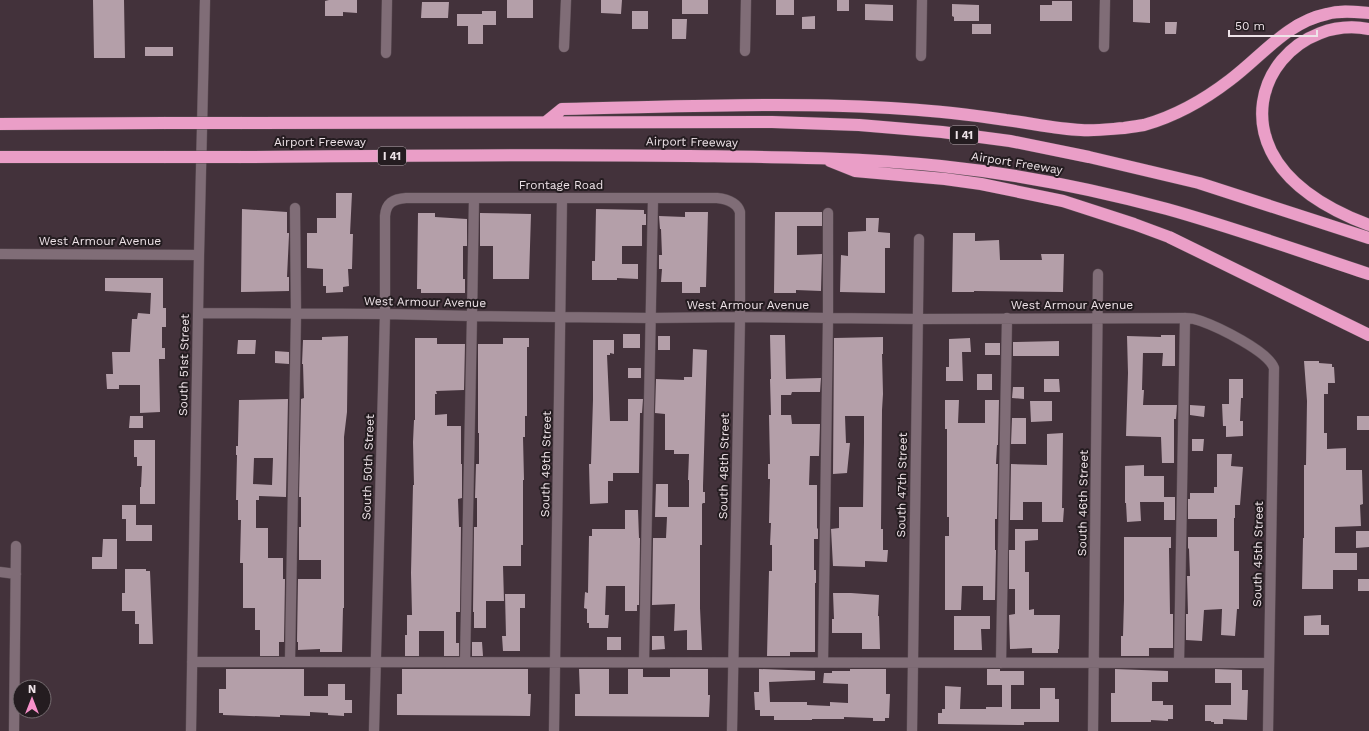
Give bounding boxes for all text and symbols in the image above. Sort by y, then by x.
scale bar [1229,12,1317,38]
text: 50 m [1235,19,1265,33]
road number: I 41 [950,126,978,144]
street label: Airport Freeway [646,134,739,150]
street label: Airport Freeway [274,135,367,149]
road number: I 41 [378,147,406,165]
street label: Airport Freeway [970,149,1064,177]
street label: Frontage Road [519,178,603,192]
street label: West Armour Avenue [39,234,161,248]
street label: West Armour Avenue [364,294,486,310]
street label: West Armour Avenue [687,298,809,312]
street label: West Armour Avenue [1011,298,1133,312]
street label: South 51st Street [176,314,192,416]
street label: South 49th Street [538,411,554,517]
street label: South 48th Street [716,413,732,519]
street label: South 50th Street [359,414,377,520]
street label: South 47th Street [894,432,910,538]
street label: South 46th Street [1075,450,1091,556]
street label: South 45th Street [1250,501,1266,607]
north arrow [12,679,52,719]
text: N [28,683,36,696]

